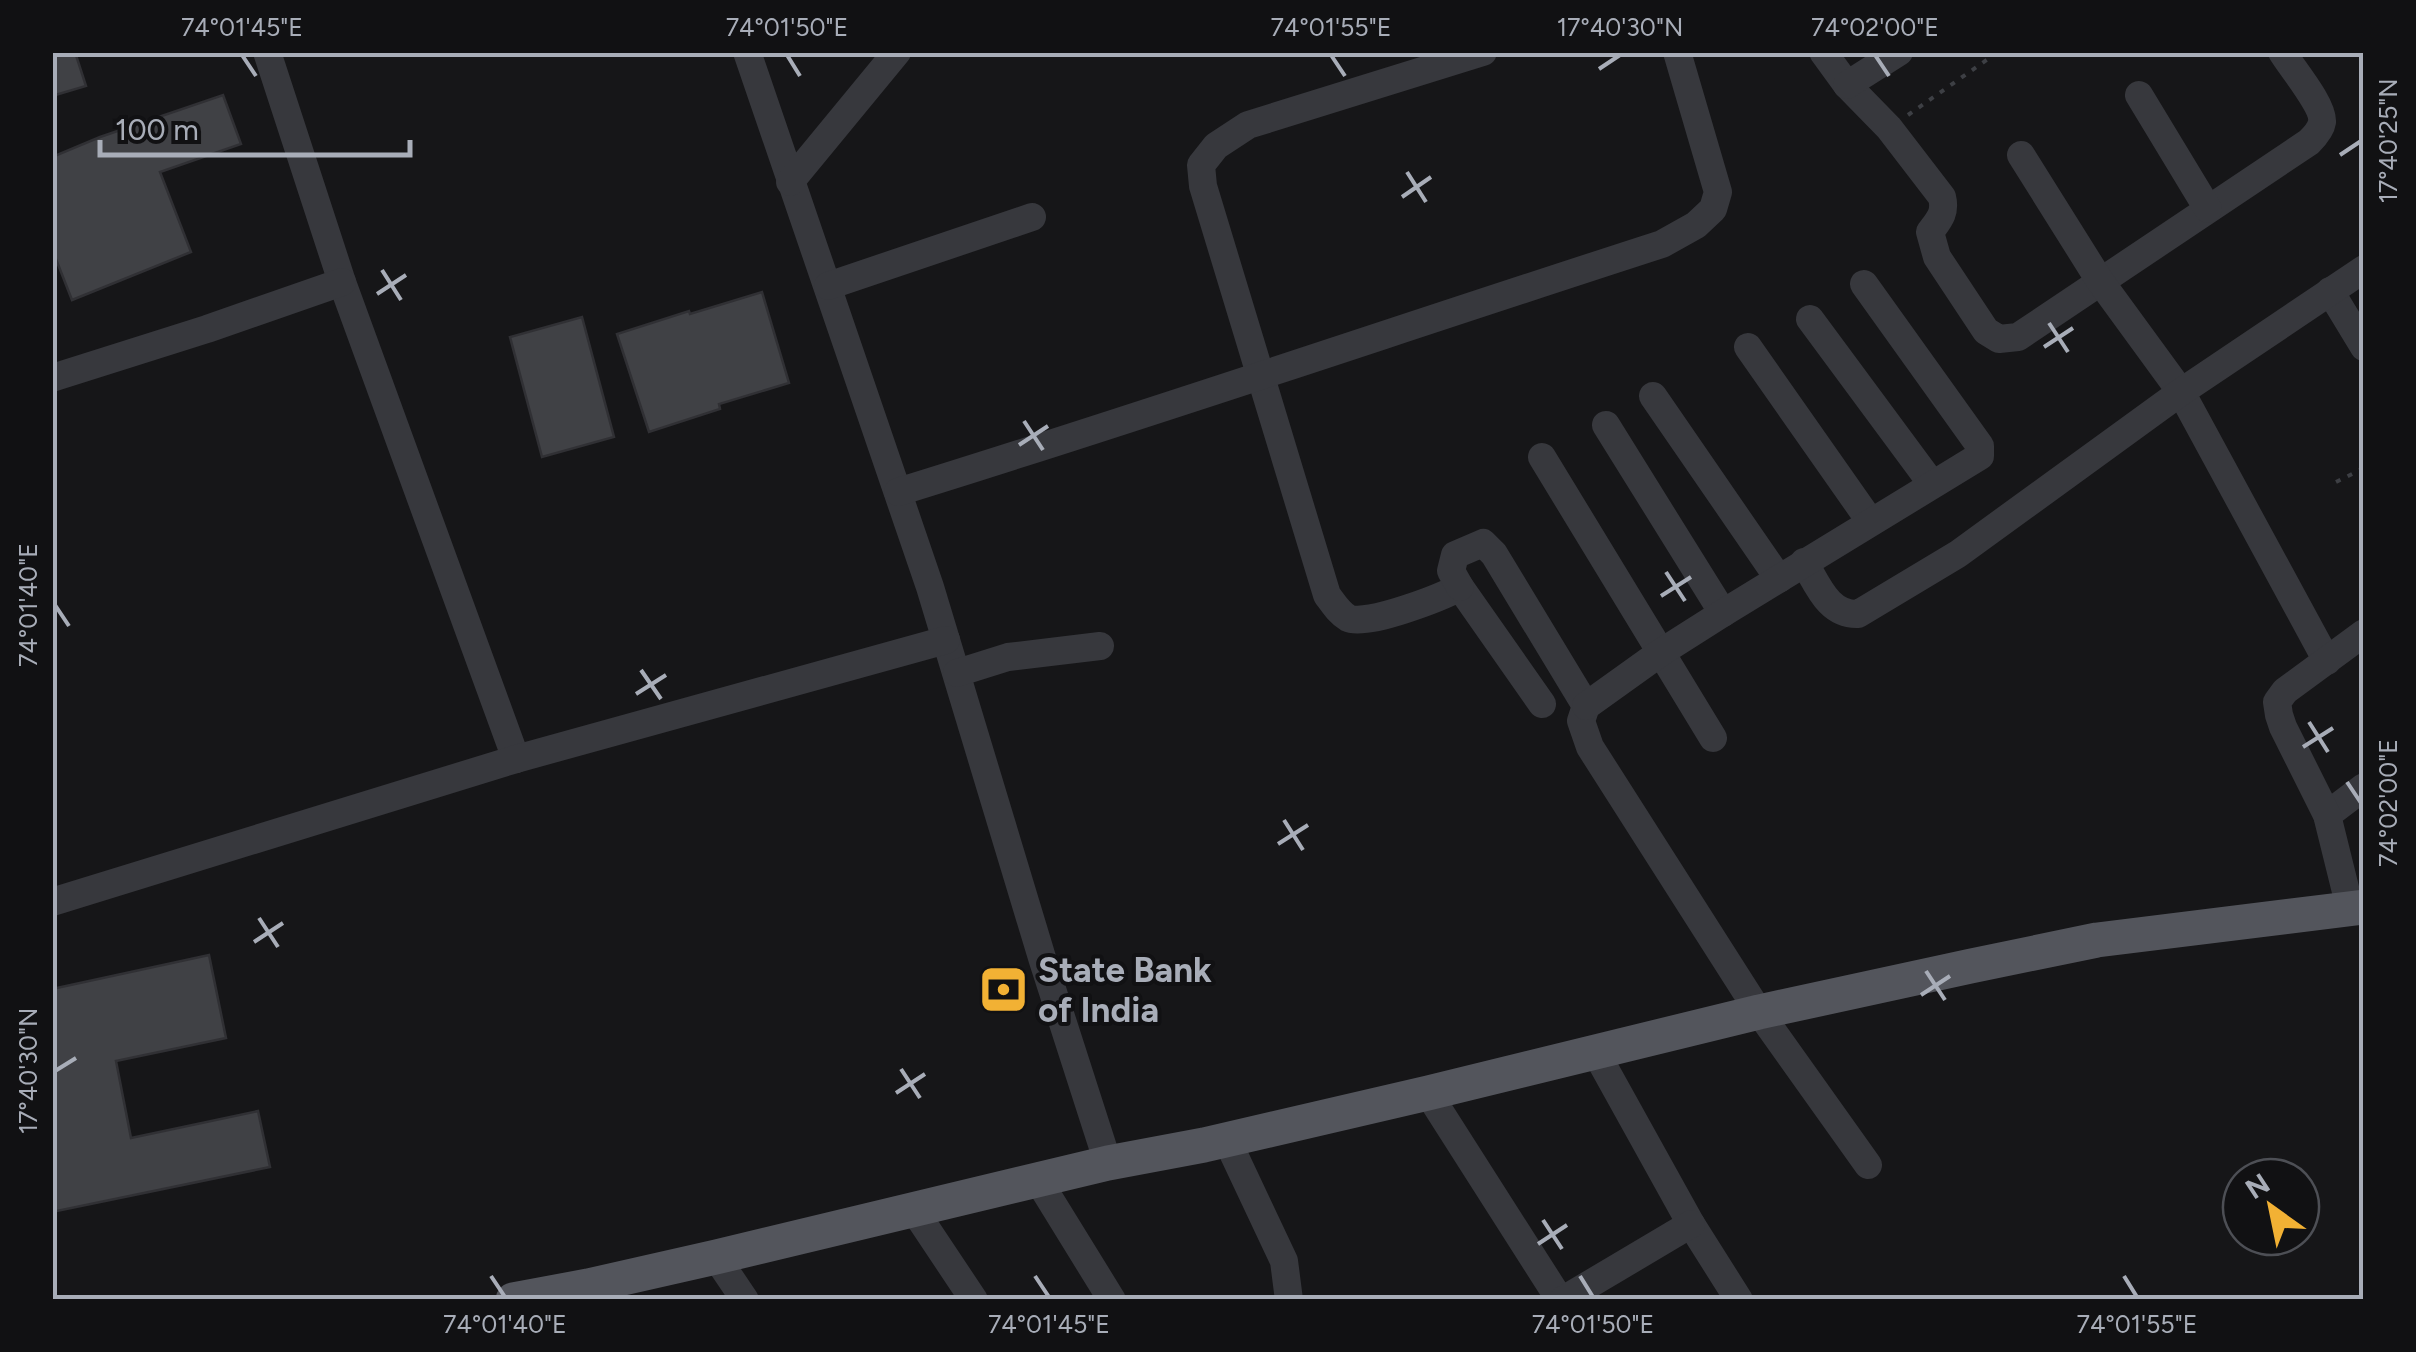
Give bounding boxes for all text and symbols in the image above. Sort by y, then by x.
text: 74°01'45"E [181,12,303,42]
text: 74°01'50"E [726,12,848,42]
text: 74°01'55"E [1270,12,1392,42]
text: 17°40'30"N [1557,12,1683,42]
text: 74°02'00"E [1811,12,1939,42]
text: 17°40'25"N [2373,78,2403,204]
scale bar [100,95,410,157]
text: 100 m [115,111,199,148]
text: 74°01'40"E [13,543,43,667]
text: 74°02'00"E [2373,739,2403,867]
place label: State Bank of India [1038,949,1212,1031]
bank icon: State Bank of India [977,964,1029,1016]
text: 17°40'30"N [13,1008,43,1134]
north arrow [2221,1157,2321,1257]
text: N [2239,1166,2276,1206]
text: 74°01'40"E [443,1309,567,1339]
text: 74°01'45"E [988,1309,1110,1339]
text: 74°01'50"E [1532,1309,1654,1339]
text: 74°01'55"E [2076,1309,2198,1339]

